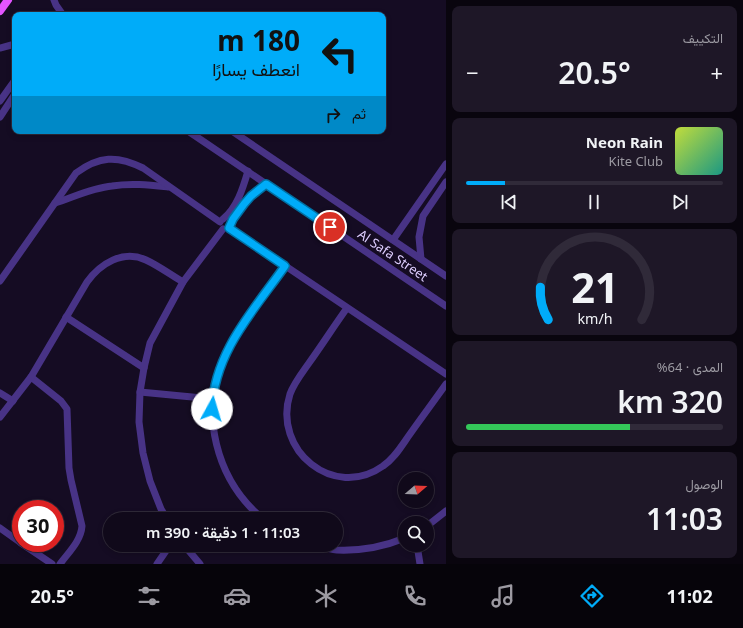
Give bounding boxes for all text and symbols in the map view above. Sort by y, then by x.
text: 180 m [217,21,300,59]
icon: left [314,28,366,80]
text: التكييف [683,29,723,47]
text: 20.5° [558,52,631,93]
text: انعطف يسارًا [212,57,300,81]
text: − [466,57,479,87]
text: + [710,57,723,87]
text: ثم [352,103,366,123]
icon: right [322,104,344,126]
text: Neon Rain [586,132,663,152]
text: Kite Club [609,152,663,170]
icon: previous [498,191,520,213]
icon: pause [583,191,605,213]
icon: next [669,191,691,213]
pin [313,210,347,244]
icon: arrive [319,216,341,238]
street label: Al Safa Street [354,225,432,285]
text: 21 [571,259,618,315]
text: km/h [577,309,612,328]
text: المدى · 64% [657,358,723,376]
text: 320 km [617,381,723,422]
position arrow [191,388,233,430]
north arrow [398,472,434,508]
map controls [398,472,434,552]
text: الوصول [685,475,723,493]
text: 11:03 [646,498,723,539]
speed limit sign: 30 [12,500,64,552]
button: search [398,516,434,552]
text: 11:03 · 1 دقيقة · 390 m [146,522,300,542]
icon: filters [135,582,163,610]
icon: car [223,582,251,610]
icon: climate [312,582,340,610]
icon: phone [401,582,429,610]
icon: music [489,582,517,610]
icon: directions [578,582,606,610]
text: 20.5° [30,584,74,608]
text: 11:02 [666,584,713,608]

